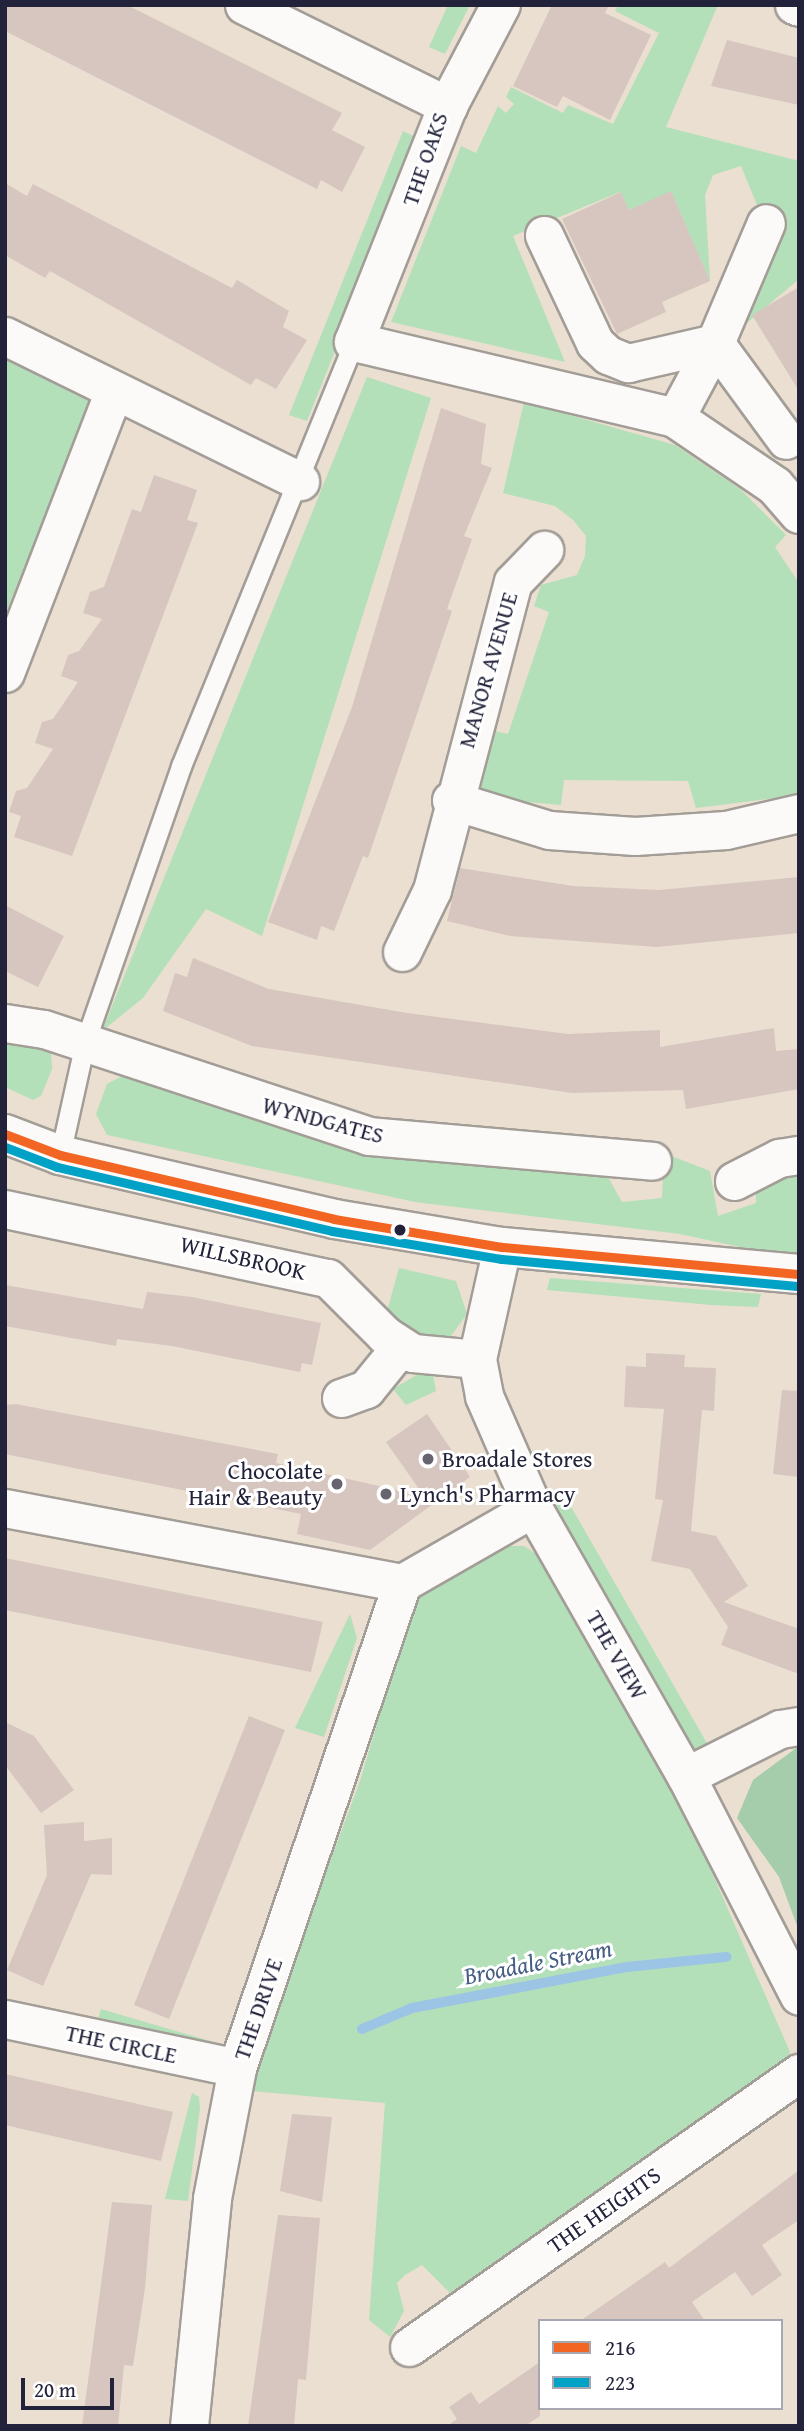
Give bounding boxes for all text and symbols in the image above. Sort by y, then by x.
street label: THE OAKS [396,109,454,209]
street label: MANOR AVENUE [453,589,523,751]
street label: WYNDGATES [259,1091,387,1149]
unlabelled marker [393,1223,407,1237]
street label: WILLSBROOK [177,1230,309,1286]
place label: Broadale Stores [442,1445,592,1473]
marker: Broadale Stores [420,1451,436,1467]
place label: Chocolate Hair & Beauty [189,1457,323,1511]
marker: Chocolate Hair & Beauty [329,1476,345,1492]
place label: Lynch's Pharmacy [400,1480,575,1508]
marker: Lynch's Pharmacy [378,1486,394,1502]
street label: THE VIEW [581,1606,653,1704]
water label: Broadale Stream [461,1934,615,1990]
street label: THE DRIVE [228,1954,288,2064]
street label: THE CIRCLE [63,2019,179,2069]
street label: THE HEIGHTS [542,2161,666,2259]
legend [538,2319,783,2410]
text: 216 [605,2332,635,2363]
scale bar [24,2364,117,2408]
text: 223 [605,2367,635,2398]
text: 20 m [34,2374,76,2405]

